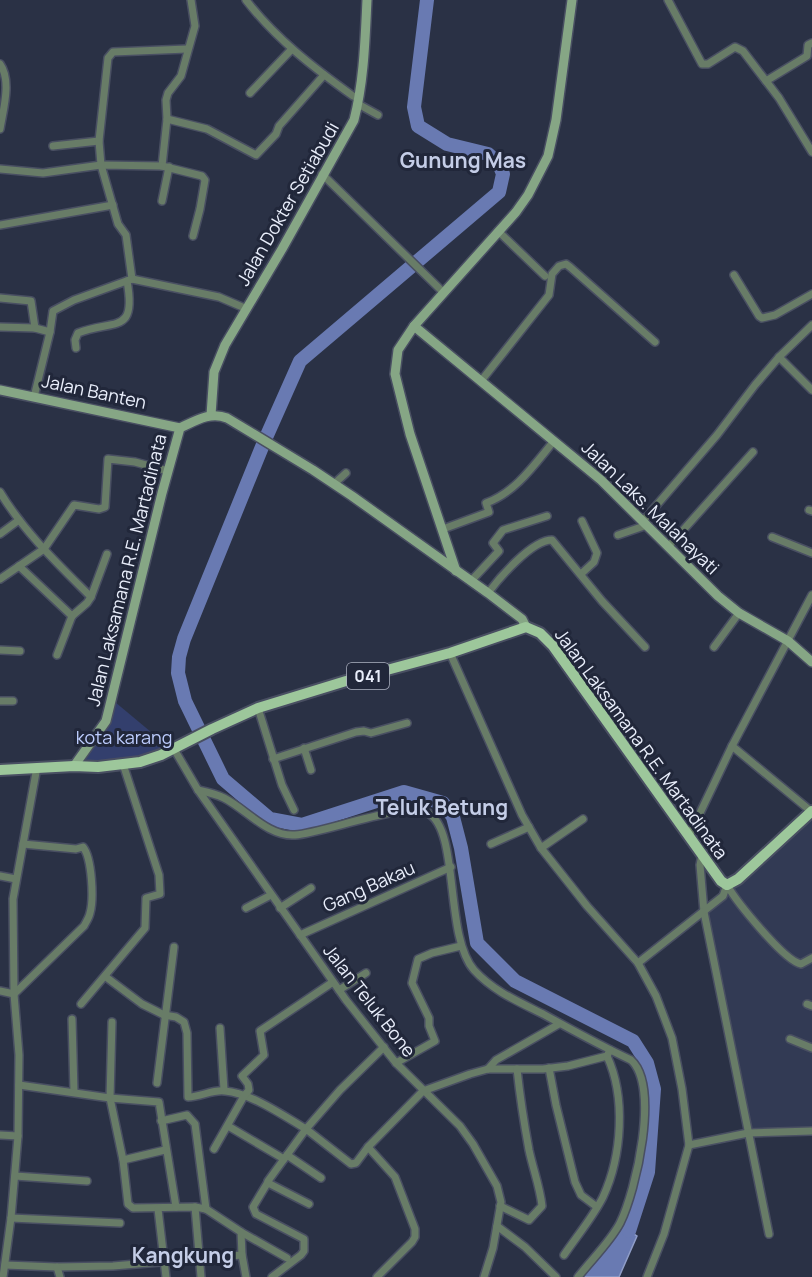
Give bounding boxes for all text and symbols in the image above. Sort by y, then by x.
street label: Jalan Dokter Setiabudi [230,117,344,290]
district label: Gunung Mas [400,146,526,174]
street label: Jalan Banten [40,368,149,414]
street label: Jalan Laksamana R.E. Martadinata [81,431,172,708]
street label: Jalan Laks. Malahayati [577,435,725,579]
street label: Jalan Laksamana R.E. Martadinata [550,623,734,864]
road number: 041 [347,663,389,689]
park label: kota karang [76,725,172,749]
district label: Teluk Betung [376,793,508,821]
street label: Gang Bakau [319,855,418,917]
street label: Jalan Teluk Bone [318,939,421,1062]
district label: Kangkung [132,1241,234,1269]

